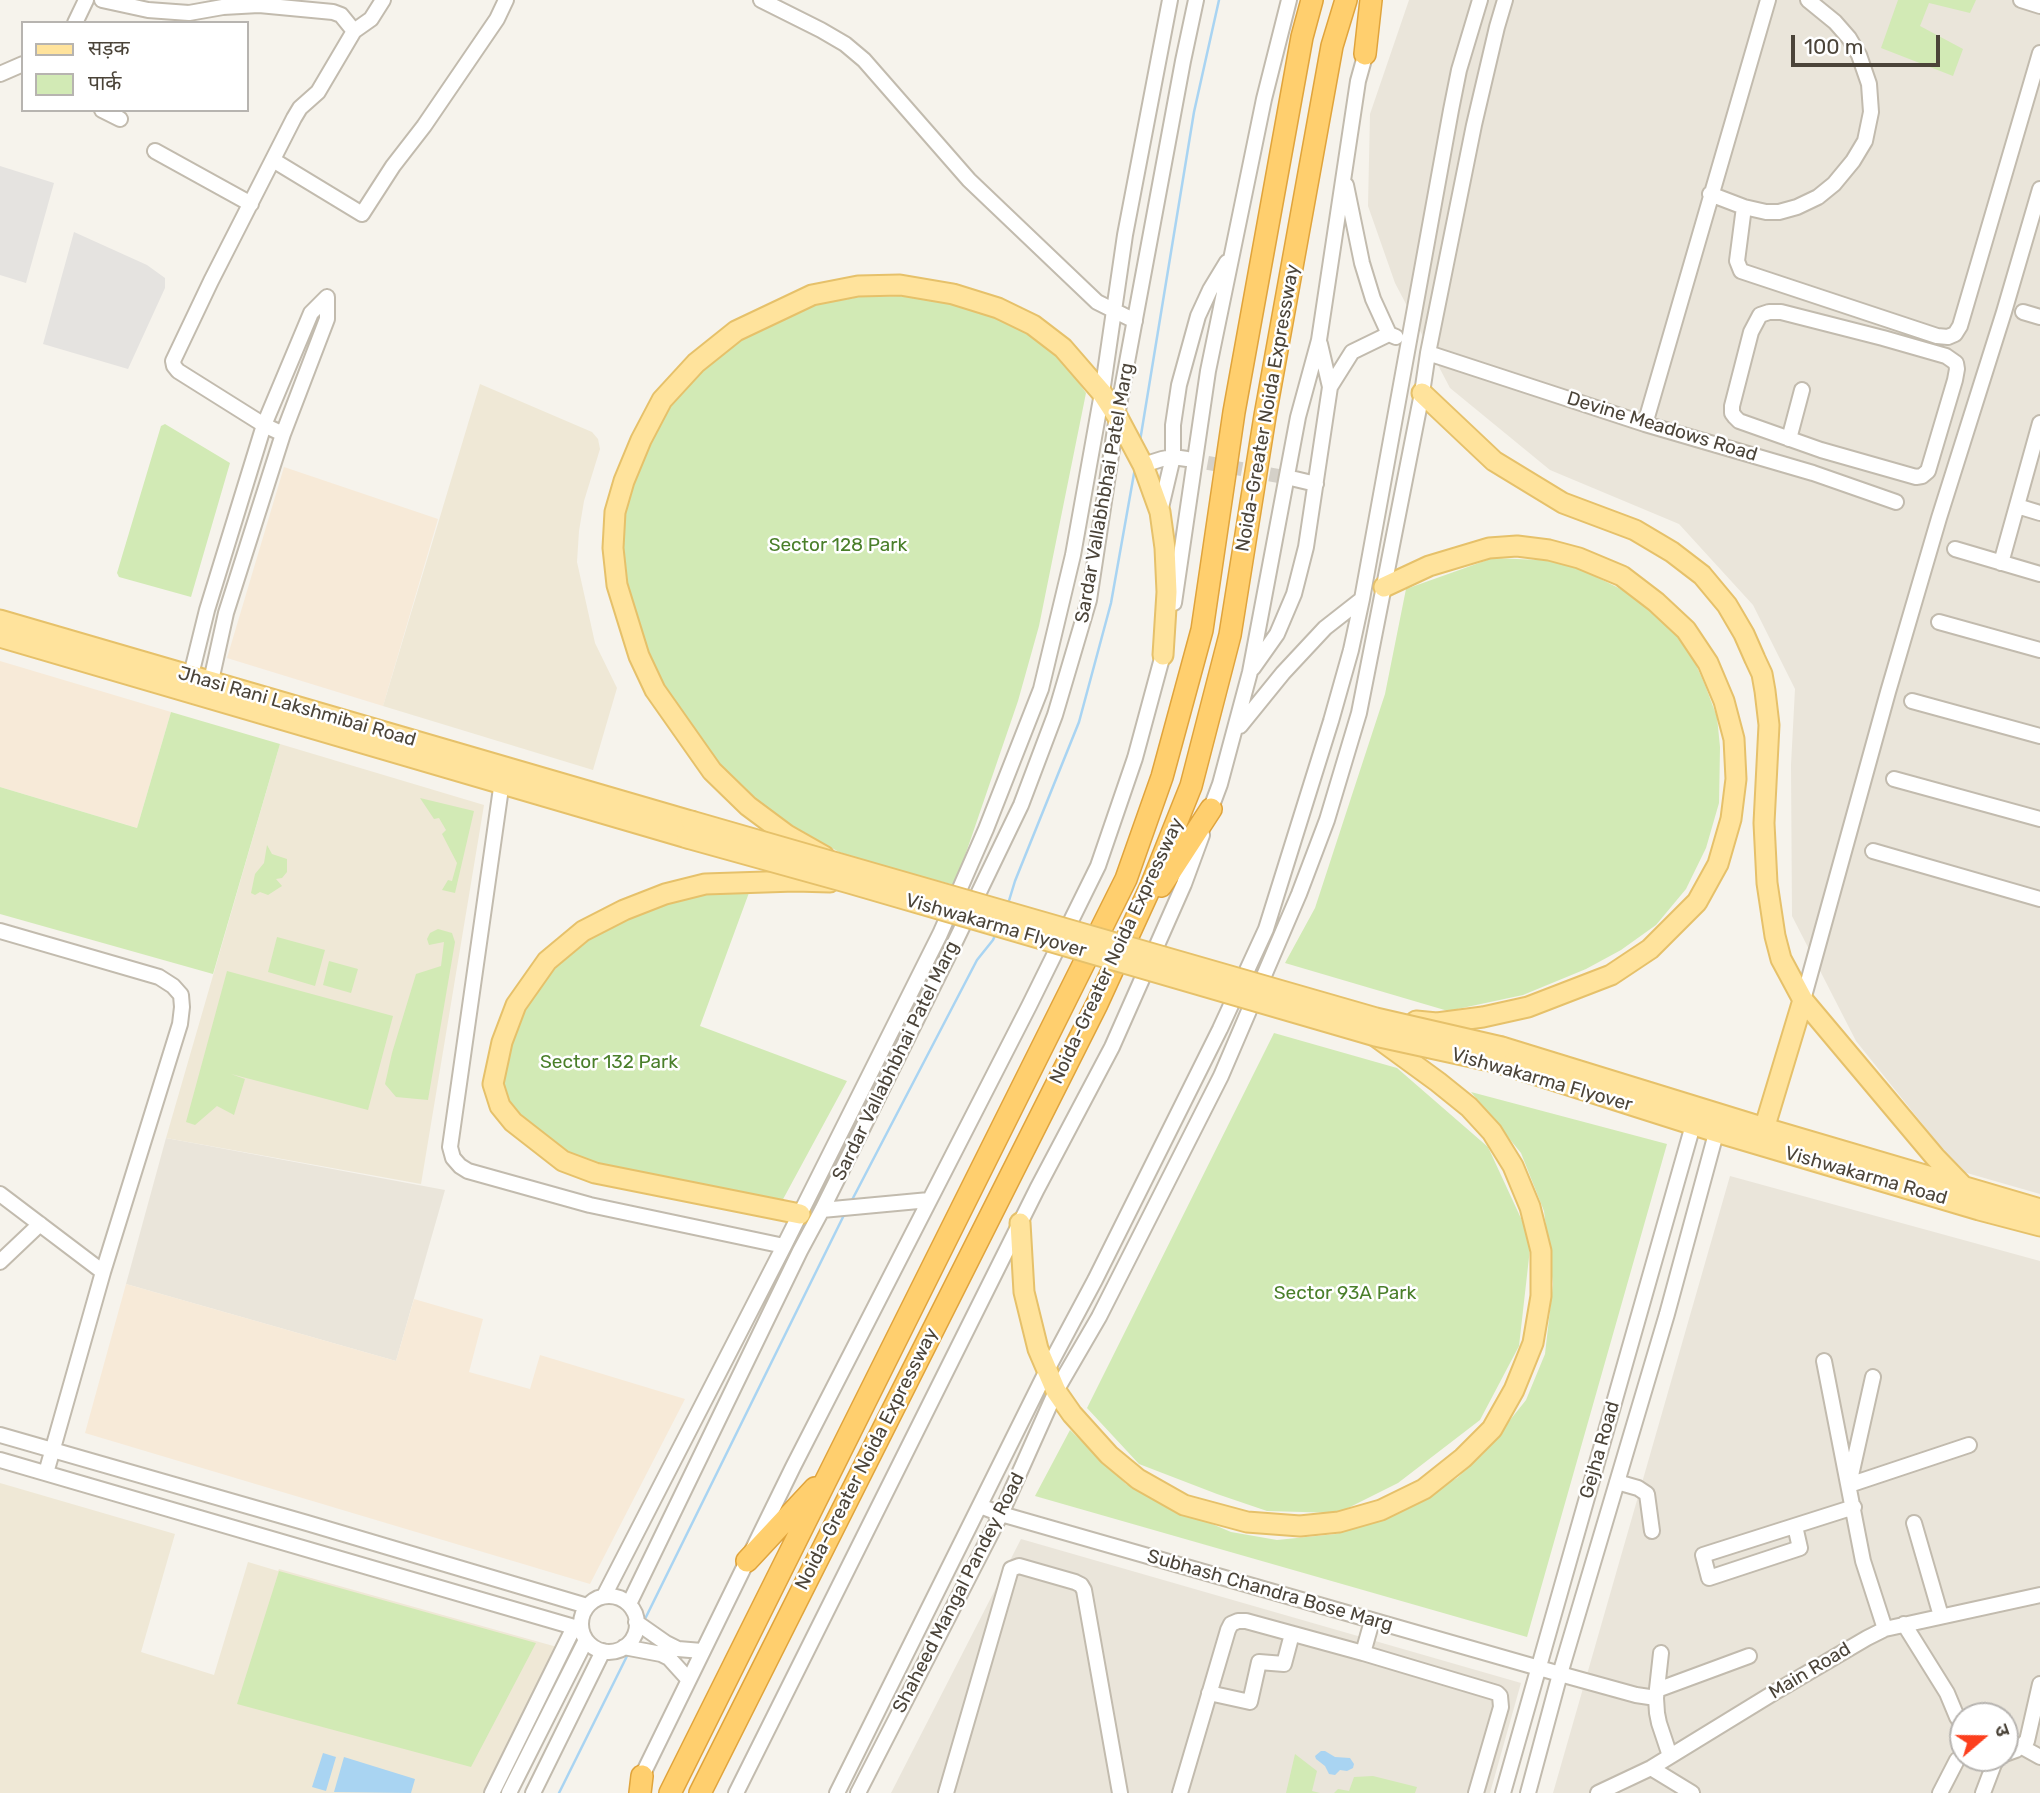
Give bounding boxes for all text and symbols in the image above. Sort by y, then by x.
legend [21,21,248,112]
scale bar [1795,21,1944,65]
text: 100 m [1804,34,1863,59]
text: सड़क [88,35,130,60]
text: पार्क [88,70,122,95]
street label: Noida-Greater Noida Expressway [1231,263,1305,553]
street label: Sardar Vallabhbhai Patel Marg [1071,361,1139,625]
street label: Devine Meadows Road [1564,387,1760,467]
park label: Sector 128 Park [769,535,907,557]
street label: Jhasi Rani Lakshmibai Road [175,662,419,752]
street label: Noida-Greater Noida Expressway [1045,814,1189,1088]
street label: Vishwakarma Flyover [903,889,1089,963]
street label: Sardar Vallabhbhai Patel Marg [828,937,964,1185]
street label: Vishwakarma Flyover [1449,1043,1635,1117]
park label: Sector 132 Park [540,1052,678,1074]
street label: Vishwakarma Road [1782,1142,1950,1210]
park label: Sector 93A Park [1274,1283,1416,1305]
street label: Noida-Greater Noida Expressway [791,1324,943,1594]
street label: Gejha Road [1575,1399,1625,1501]
street label: Shaheed Mangal Pandey Road [888,1469,1030,1717]
street label: Subhash Chandra Bose Marg [1144,1545,1396,1637]
street label: Main Road [1765,1638,1855,1704]
north arrow [1949,1702,2019,1772]
text: उ [1990,1721,2015,1739]

